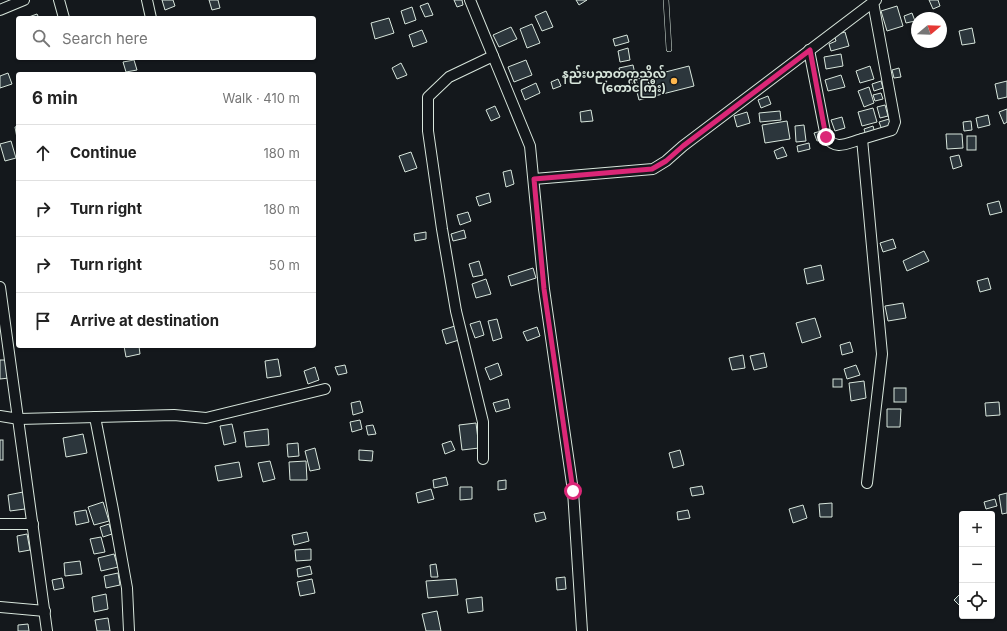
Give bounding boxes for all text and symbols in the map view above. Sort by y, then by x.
north arrow [911,12,947,48]
search box [16,16,316,60]
icon: search [30,27,52,49]
text: Search here [62,29,148,48]
place label: နည်းပညာတက္ကသိုလ် (တောင်ကြီး) [562,64,666,98]
marker: နည်းပညာတက္ကသိုလ် (တောင်ကြီး) [669,76,679,86]
text: 6 min [32,88,78,108]
text: Walk · 410 m [223,90,300,106]
route end [817,128,835,146]
icon: ahead [32,142,54,164]
text: Continue [70,143,137,162]
text: 180 m [263,145,300,161]
icon: right [32,198,54,220]
text: Turn right [70,199,142,218]
text: 180 m [263,201,300,217]
icon: right [32,254,54,276]
text: Turn right [70,255,142,274]
text: 50 m [269,257,300,273]
icon: arrive [32,310,54,332]
text: Arrive at destination [70,311,219,330]
route start [564,482,582,500]
map controls [959,511,995,619]
button: + [959,511,995,547]
button: − [959,547,995,583]
button: locate [959,583,995,619]

